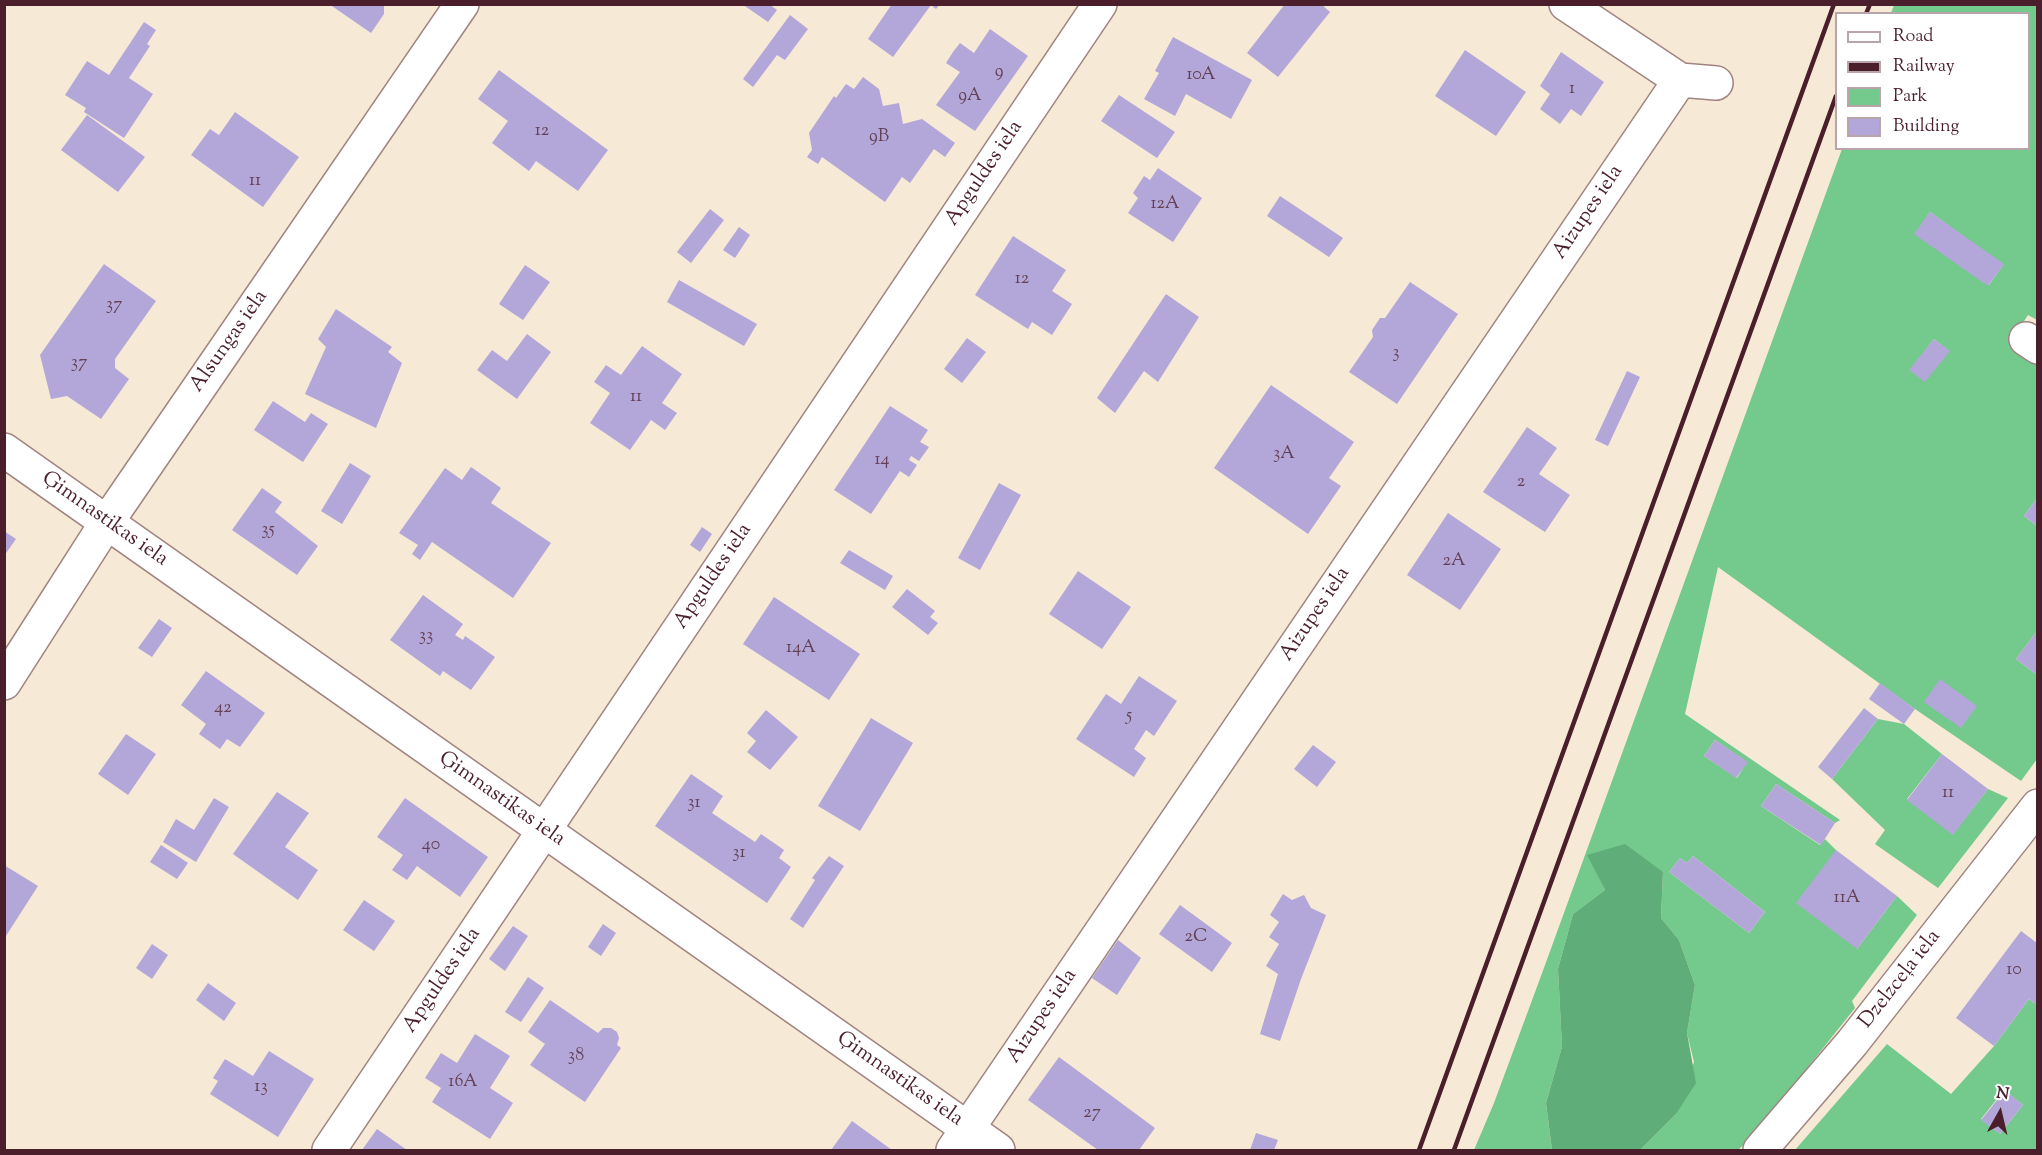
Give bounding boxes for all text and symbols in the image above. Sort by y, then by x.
legend [1835,12,2030,150]
text: Road [1893,24,1933,50]
text: Railway [1893,54,1955,80]
house number: 9 [995,62,1003,84]
house number: 10A [1186,65,1216,87]
house number: 1 [1569,79,1575,101]
text: Park [1893,84,1927,110]
house number: 9A [958,86,982,108]
text: Building [1893,114,1959,140]
street label: Apguldes iela [941,116,1029,232]
house number: 12 [535,121,549,143]
house number: 9B [869,127,889,149]
street label: Aizupes iela [1548,161,1630,265]
house number: 11 [249,171,261,193]
house number: 12A [1150,194,1180,216]
house number: 12 [1015,269,1029,291]
street label: Alsungas iela [185,286,275,398]
house number: 37 [106,295,122,317]
house number: 3 [1392,343,1400,365]
house number: 37 [71,353,87,375]
house number: 11 [630,387,642,409]
house number: 3A [1273,444,1295,466]
house number: 14 [874,450,890,472]
street label: Ģimnastikas iela [36,467,172,573]
house number: 2 [1517,472,1525,494]
street label: Apguldes iela [670,519,758,635]
house number: 35 [261,520,275,542]
house number: 2A [1442,551,1466,573]
street label: Aizupes iela [1275,563,1357,667]
house number: 33 [419,626,433,648]
house number: 14A [786,638,816,660]
house number: 42 [214,698,232,720]
house number: 5 [1126,706,1132,728]
street label: Ģimnastikas iela [433,747,569,853]
house number: 11 [1942,783,1954,805]
house number: 31 [687,793,701,815]
house number: 40 [422,835,440,857]
house number: 31 [732,843,746,865]
house number: 11A [1834,888,1860,910]
street label: Apguldes iela [399,923,487,1039]
street label: Dzelzceļa iela [1855,926,1947,1034]
house number: 2C [1185,927,1207,949]
house number: 10 [2006,960,2022,982]
street label: Aizupes iela [1002,965,1084,1069]
street label: Ģimnastikas iela [831,1027,967,1133]
house number: 38 [568,1046,584,1068]
house number: 16A [448,1072,478,1094]
house number: 13 [254,1077,268,1099]
text: N [1995,1082,2011,1107]
north arrow [1970,1083,2030,1143]
house number: 27 [1083,1103,1101,1125]

